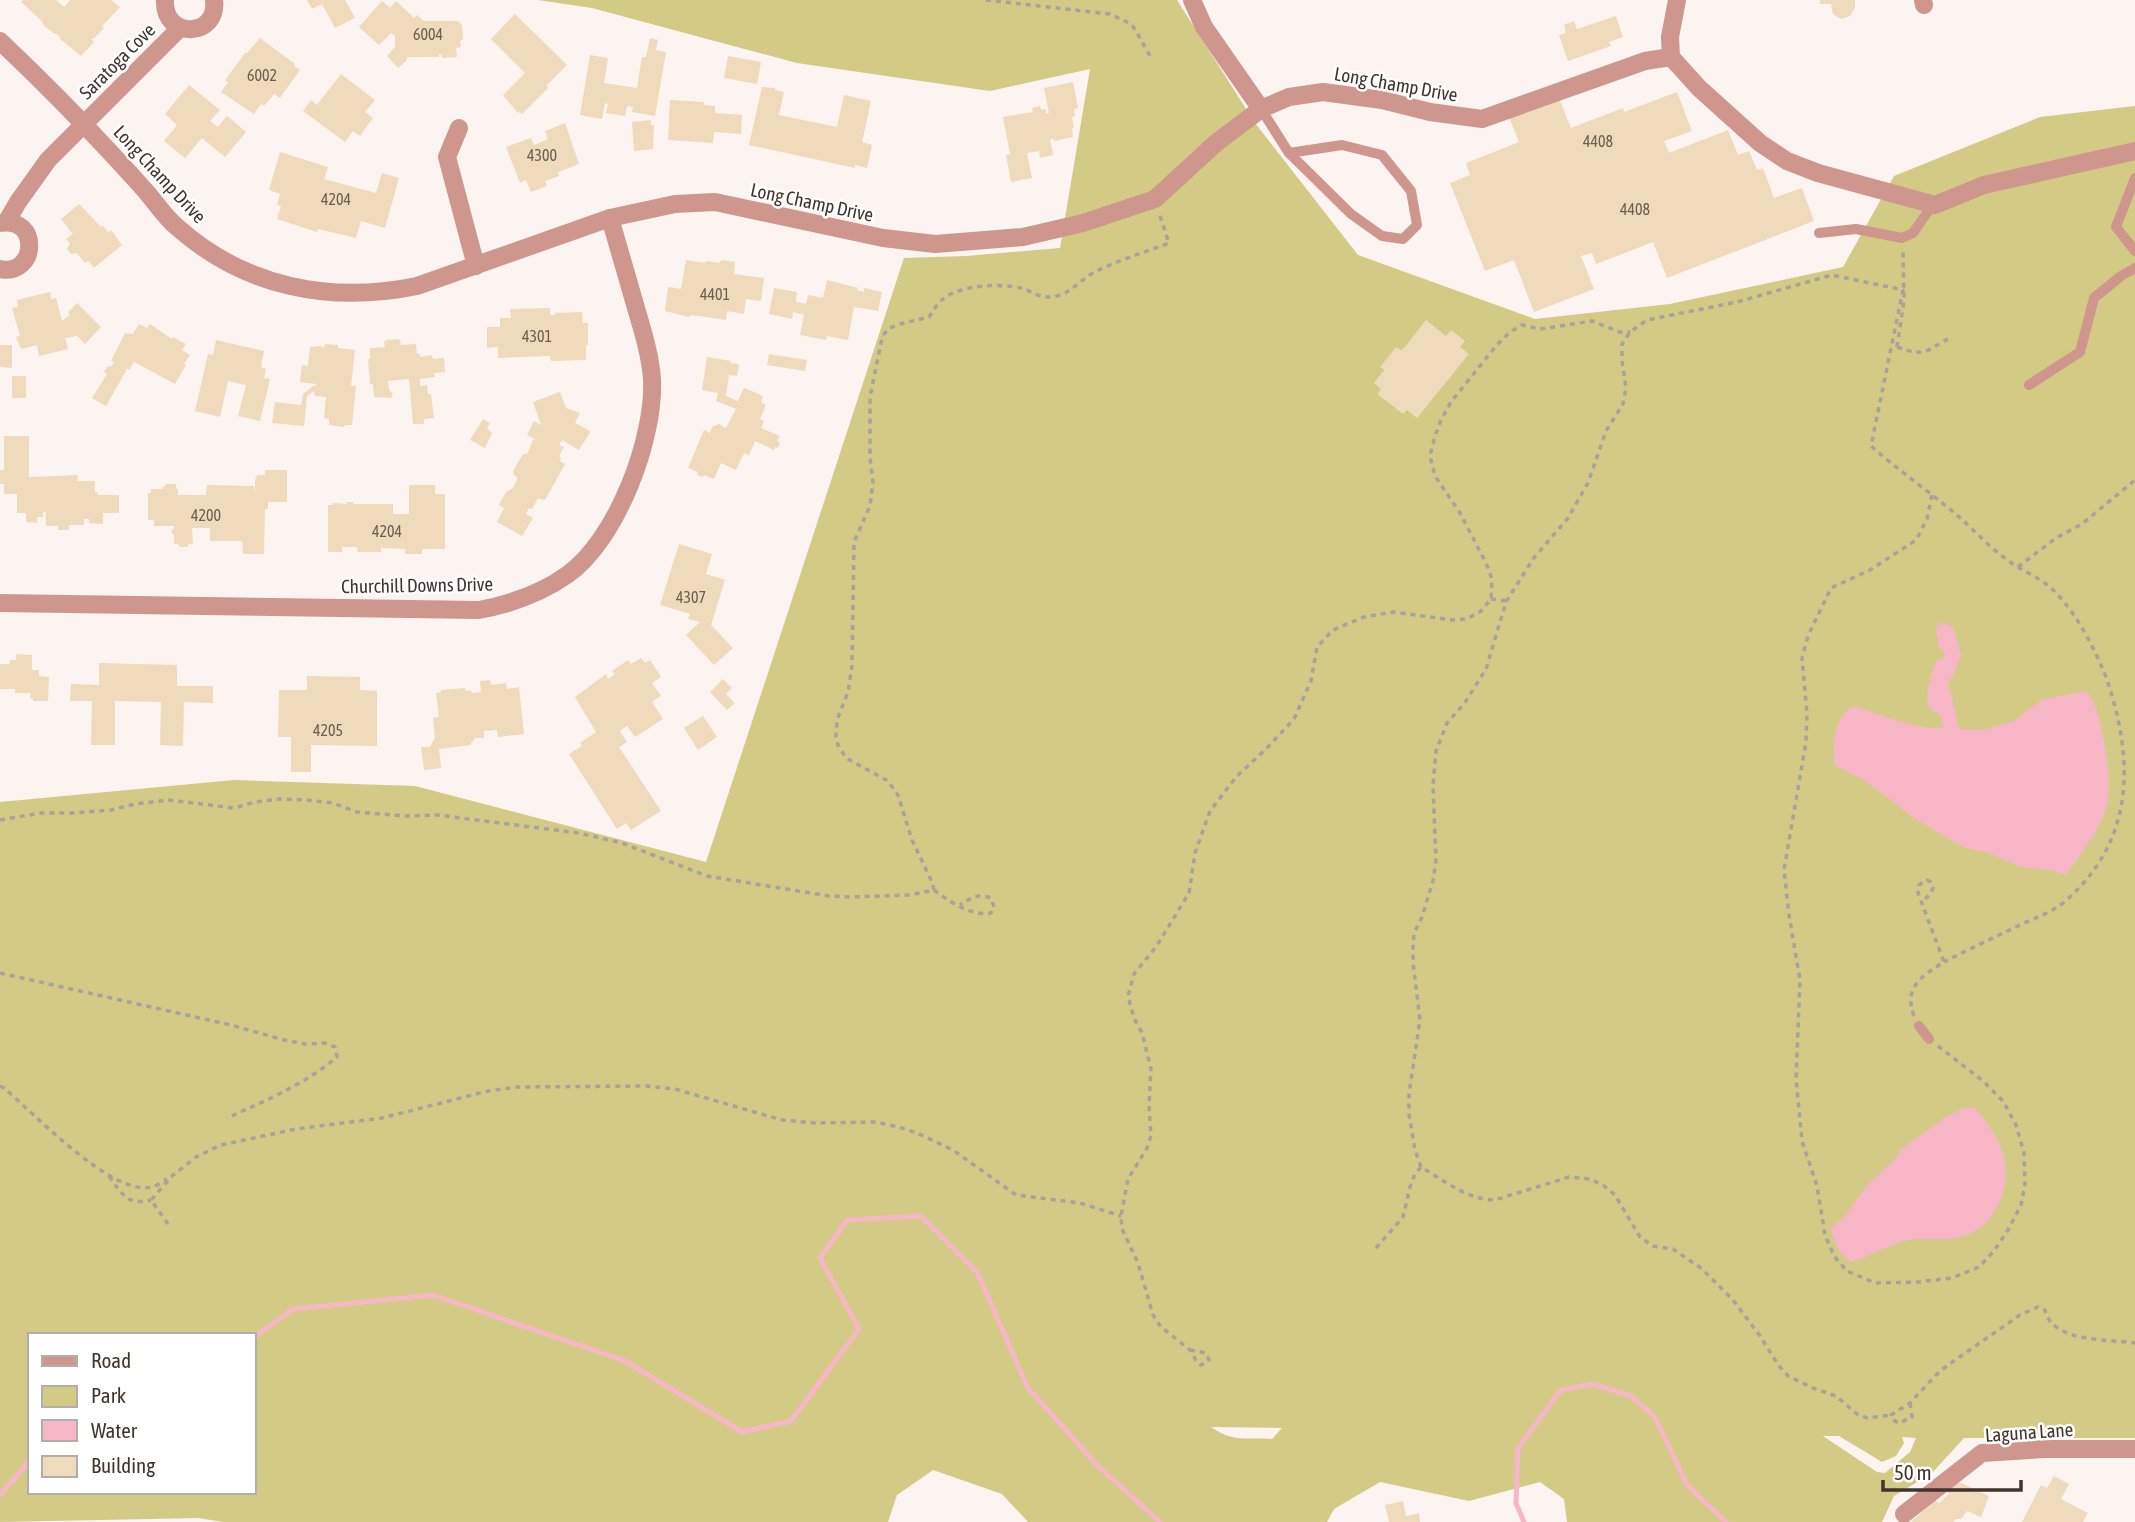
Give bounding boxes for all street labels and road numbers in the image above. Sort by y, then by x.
street label: Saratoga Cove [75,19,159,103]
street label: Long Champ Drive [1333,62,1459,106]
street label: Long Champ Drive [109,121,211,227]
street label: Long Champ Drive [749,178,875,226]
street label: Churchill Downs Drive [341,573,493,597]
street label: Laguna Lane [1984,1418,2074,1446]

